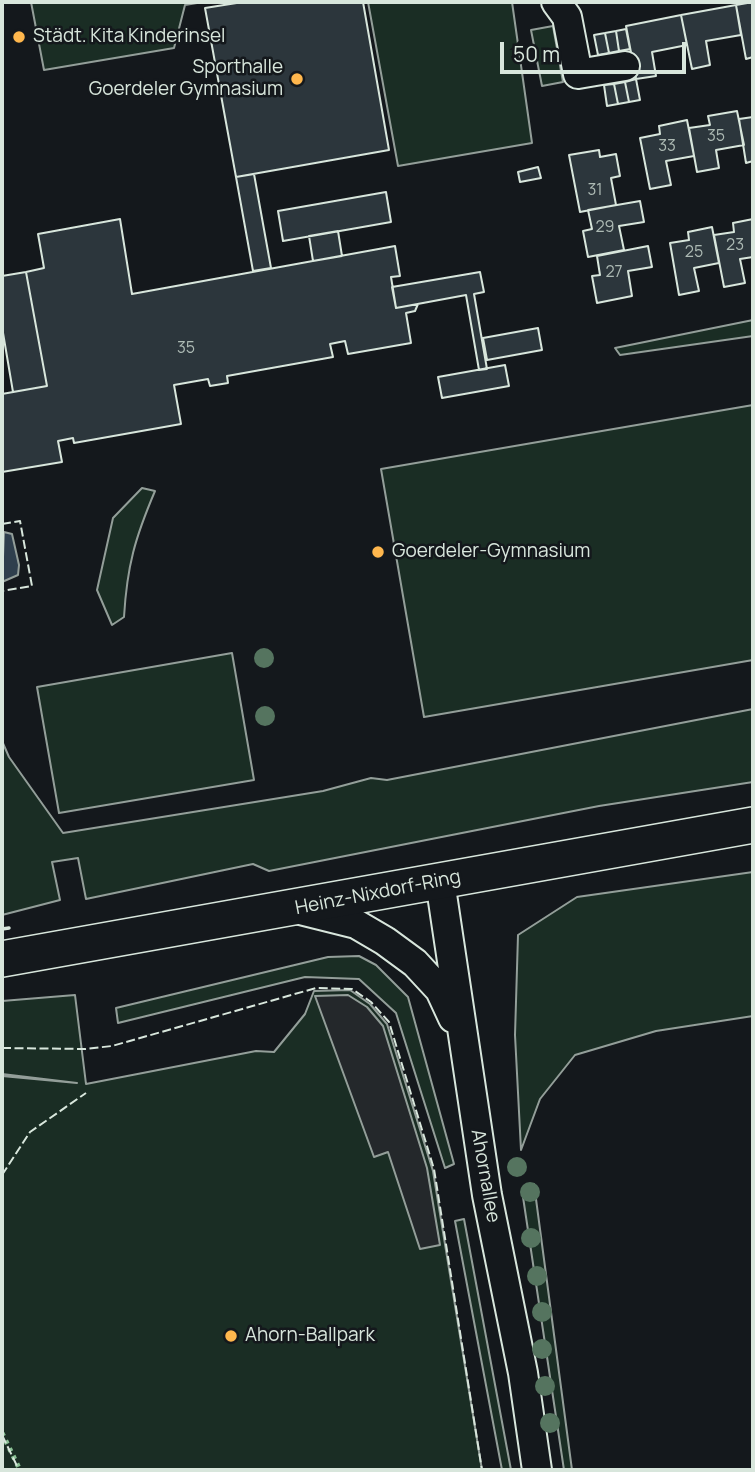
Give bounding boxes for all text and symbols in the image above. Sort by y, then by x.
place label: Städt. Kita Kinderinsel [33,26,225,48]
scale bar [503,28,688,72]
marker: Städt. Kita Kinderinsel [11,29,27,45]
text: 50 m [513,40,560,68]
place label: Sporthalle Goerdeler Gymnasium [89,57,283,101]
marker: Sporthalle Goerdeler Gymnasium [289,71,305,87]
house number: 35 [707,127,725,147]
house number: 33 [658,137,676,157]
house number: 31 [587,181,603,201]
house number: 29 [595,218,615,238]
house number: 23 [726,236,744,256]
house number: 25 [685,243,703,263]
house number: 27 [605,263,623,283]
house number: 35 [177,339,195,359]
place label: Goerdeler-Gymnasium [392,541,590,563]
marker: Goerdeler-Gymnasium [370,544,386,560]
street label: Heinz-Nixdorf-Ring [293,866,463,920]
street label: Ahornallee [466,1128,504,1224]
place label: Ahorn-Ballpark [245,1325,375,1347]
marker: Ahorn-Ballpark [223,1328,239,1344]

